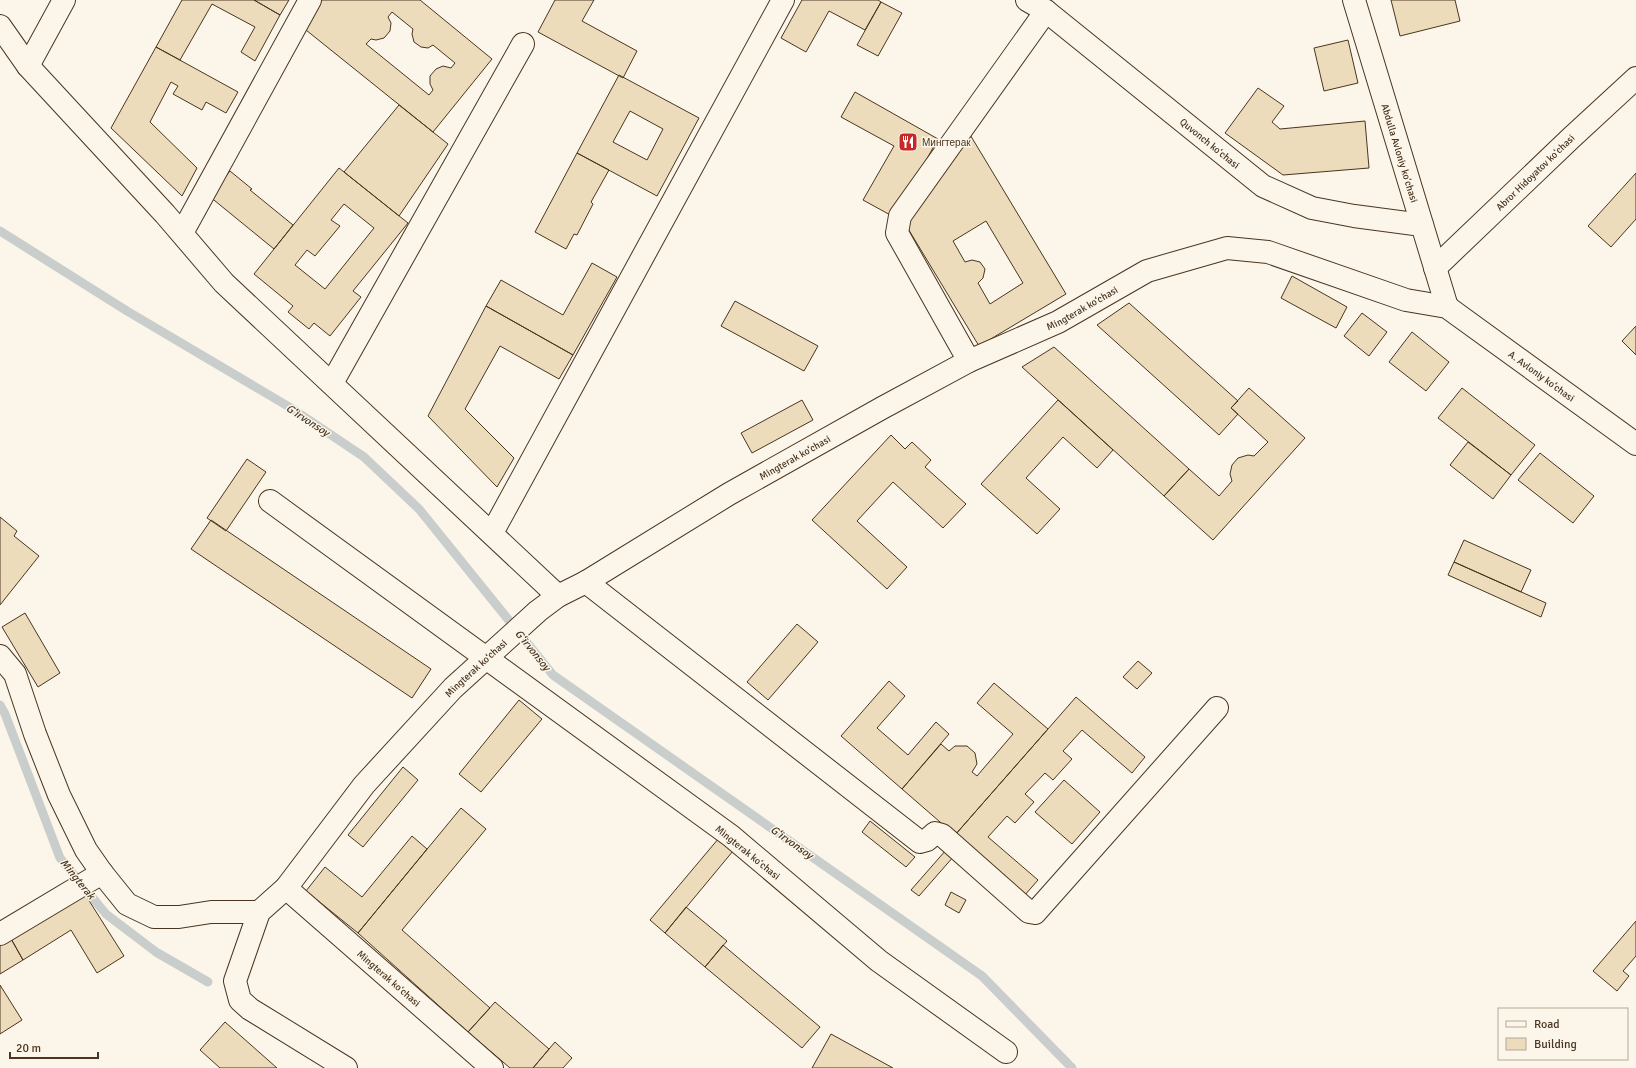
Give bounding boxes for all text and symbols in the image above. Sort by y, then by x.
street label: Abdulla Avloniy koʻchasi [1378,102,1420,204]
street label: Quvonch koʻchasi [1177,116,1242,172]
restaurant icon: Мингтерак [897,131,919,153]
street label: Abror Hidoyatov koʻchasi [1494,132,1578,213]
place label: Мингтерак [922,137,971,149]
street label: Mingterak ko‘chasi [1045,284,1120,333]
street label: A. Avloniy ko‘chasi [1506,348,1577,405]
water label: G‘irvonsoy [284,402,333,440]
street label: Mingterak ko‘chasi [757,433,833,483]
water label: G‘irvonsoy [512,627,554,675]
street label: Mingterak ko‘chasi [443,637,510,700]
street label: Mingterak koʻchasi [713,823,782,883]
water label: G‘irvonsoy [768,823,817,863]
water label: Mingterak [57,857,99,903]
street label: Mingterak koʻchasi [354,948,422,1010]
legend [1498,1008,1628,1060]
text: Road [1534,1017,1560,1032]
scale bar [10,1034,98,1060]
text: Building [1534,1037,1577,1052]
text: 20 m [16,1041,41,1056]

